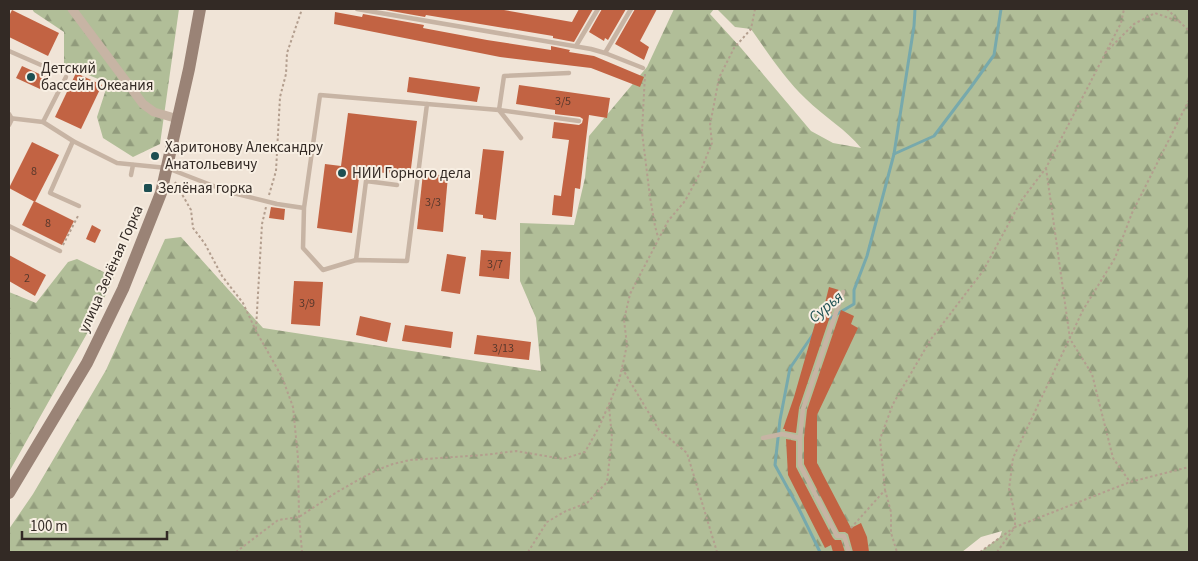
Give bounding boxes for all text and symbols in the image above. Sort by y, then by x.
place label: Детский бассейн Океания [41,58,154,96]
marker: Детский бассейн Океания [25,71,37,83]
house number: 3/5 [555,93,571,110]
place label: Харитонову Александру Анатольевичу [165,137,323,175]
marker: Харитонову Александру Анатольевичу [149,150,161,162]
house number: 8 [31,163,37,180]
place label: НИИ Горного дела [352,163,471,184]
marker: НИИ Горного дела [336,167,348,179]
place label: Зелёная горка [158,178,253,199]
marker: Зелёная горка [142,182,154,194]
house number: 3/3 [425,194,441,211]
street label: улица Зелёная Горка [73,202,149,336]
house number: 8 [45,215,51,232]
house number: 3/7 [487,256,503,273]
house number: 2 [24,270,30,287]
water label: Сурья [804,286,848,328]
house number: 3/9 [299,295,315,312]
house number: 3/13 [492,340,514,357]
scale bar [22,508,168,540]
text: 100 m [30,516,68,537]

